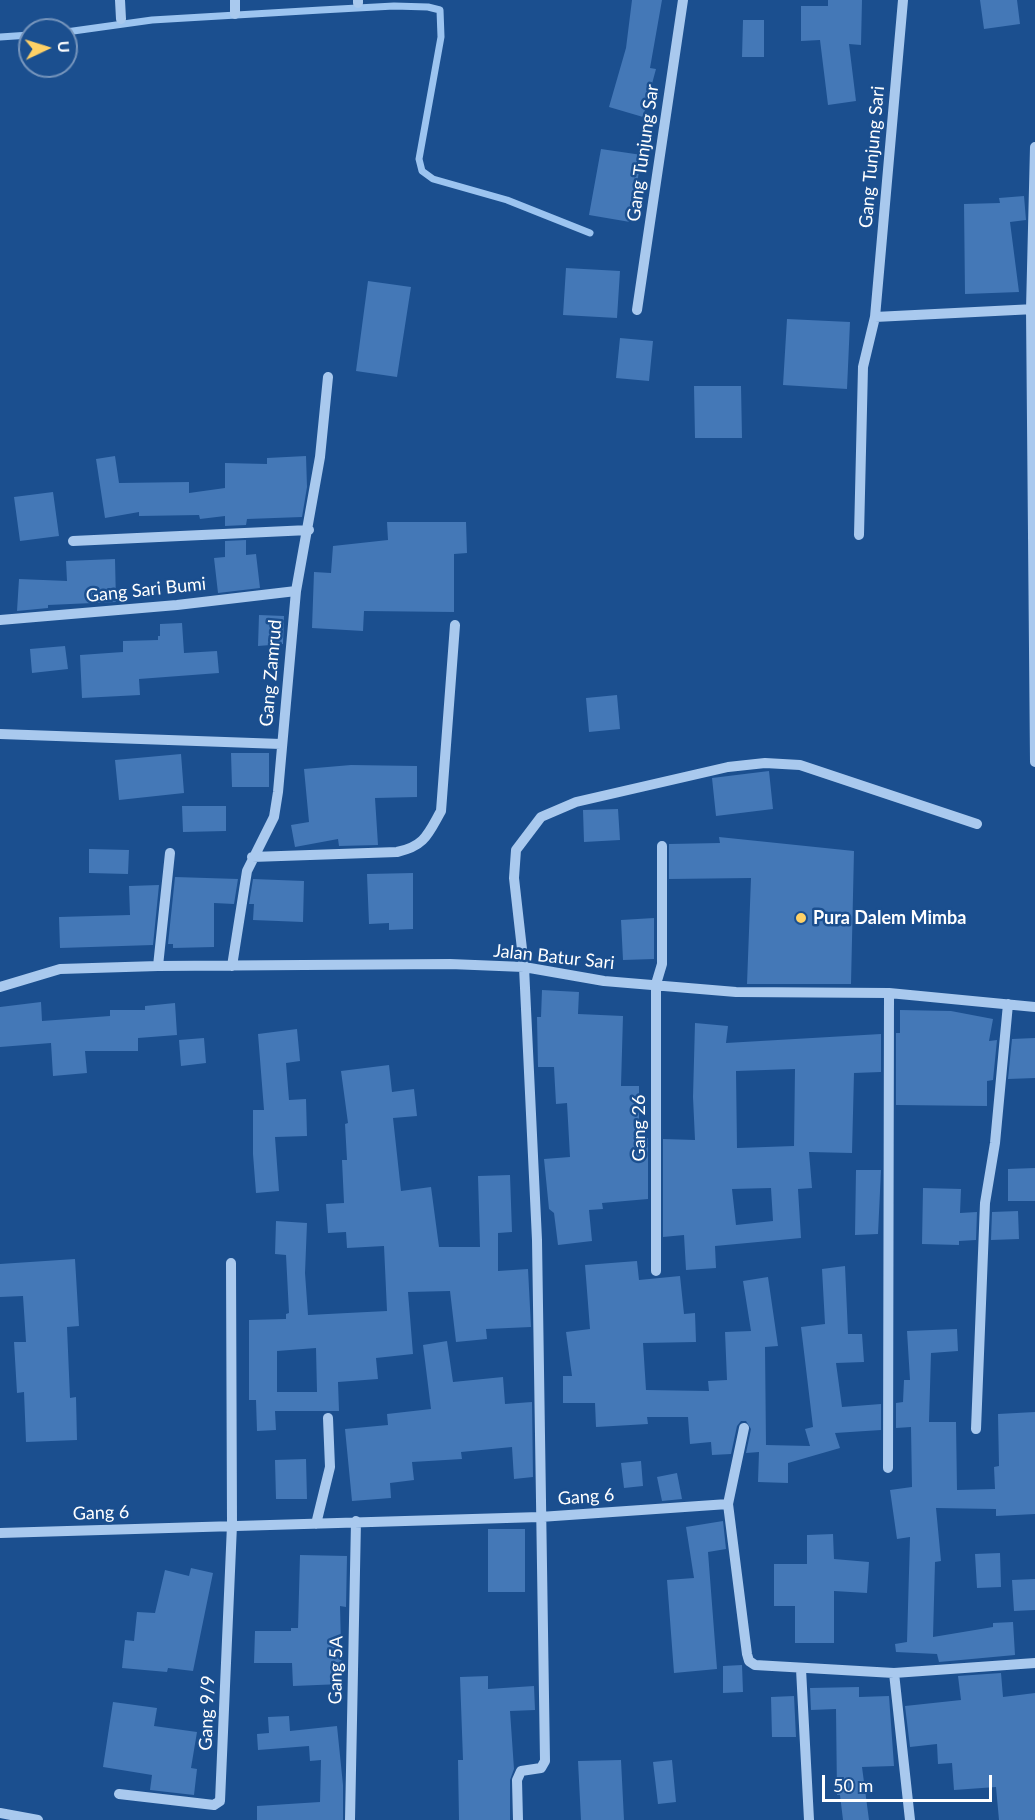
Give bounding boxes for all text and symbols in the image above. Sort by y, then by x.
north arrow [18,18,78,78]
text: U [55,40,74,53]
street label: Gang Tunjung Sar [623,83,663,223]
street label: Gang Tunjung Sari [855,85,889,229]
street label: Gang Sari Bumi [85,573,207,607]
street label: Gang Zamrud [256,619,286,727]
place label: Pura Dalem Mimba [813,907,966,929]
marker: Pura Dalem Mimba [794,911,808,925]
street label: Jalan Batur Sari [492,940,616,974]
street label: Gang 26 [628,1095,650,1161]
street label: Gang 6 [557,1484,615,1510]
street label: Gang 6 [72,1501,130,1525]
street label: Gang 5A [325,1635,347,1705]
street label: Gang 9/9 [195,1675,219,1751]
scale bar [825,1763,994,1801]
text: 50 m [833,1774,873,1796]

